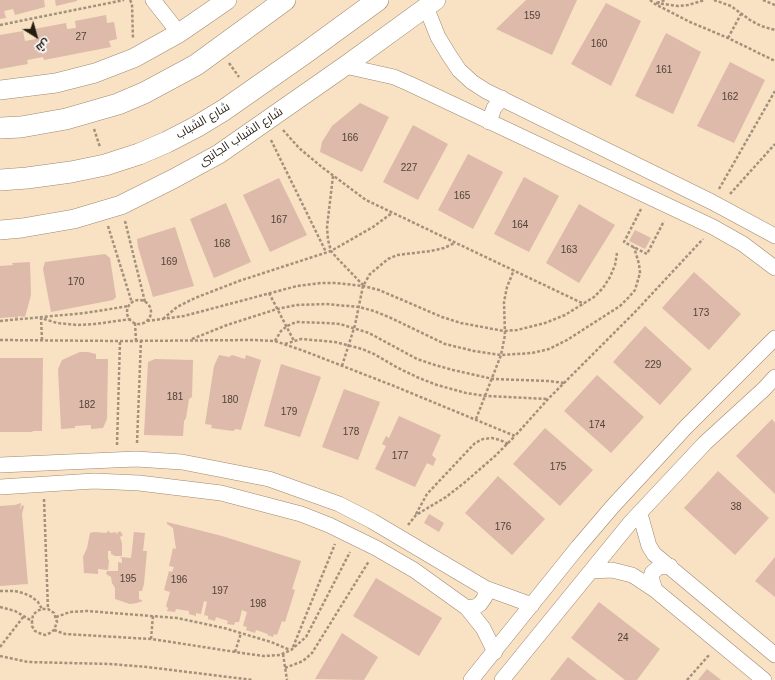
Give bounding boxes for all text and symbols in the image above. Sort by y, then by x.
house number: 159 [524,10,540,22]
north arrow [16,16,56,56]
house number: 27 [75,31,87,43]
text: ش [34,37,52,55]
house number: 160 [591,38,607,50]
house number: 161 [656,64,672,76]
house number: 162 [722,91,738,103]
street label: شارع الشباب [173,100,233,142]
street label: شارع الشباب الجانبى [196,105,286,169]
house number: 166 [342,132,358,144]
house number: 227 [401,162,417,174]
house number: 165 [454,190,470,202]
house number: 167 [271,214,287,226]
house number: 164 [512,219,528,231]
house number: 168 [214,238,230,250]
house number: 163 [561,244,577,256]
house number: 169 [161,256,177,268]
house number: 170 [68,276,84,288]
house number: 173 [693,307,709,319]
house number: 229 [645,359,661,371]
house number: 181 [167,391,183,403]
house number: 180 [222,394,238,406]
house number: 182 [79,399,95,411]
house number: 179 [281,406,297,418]
house number: 174 [589,419,605,431]
house number: 178 [343,426,359,438]
house number: 177 [392,450,408,462]
house number: 175 [550,461,566,473]
house number: 38 [730,501,742,513]
house number: 176 [495,521,511,533]
house number: 195 [120,573,136,585]
house number: 196 [171,574,187,586]
house number: 197 [212,585,228,597]
house number: 198 [250,598,266,610]
house number: 24 [617,632,629,644]

